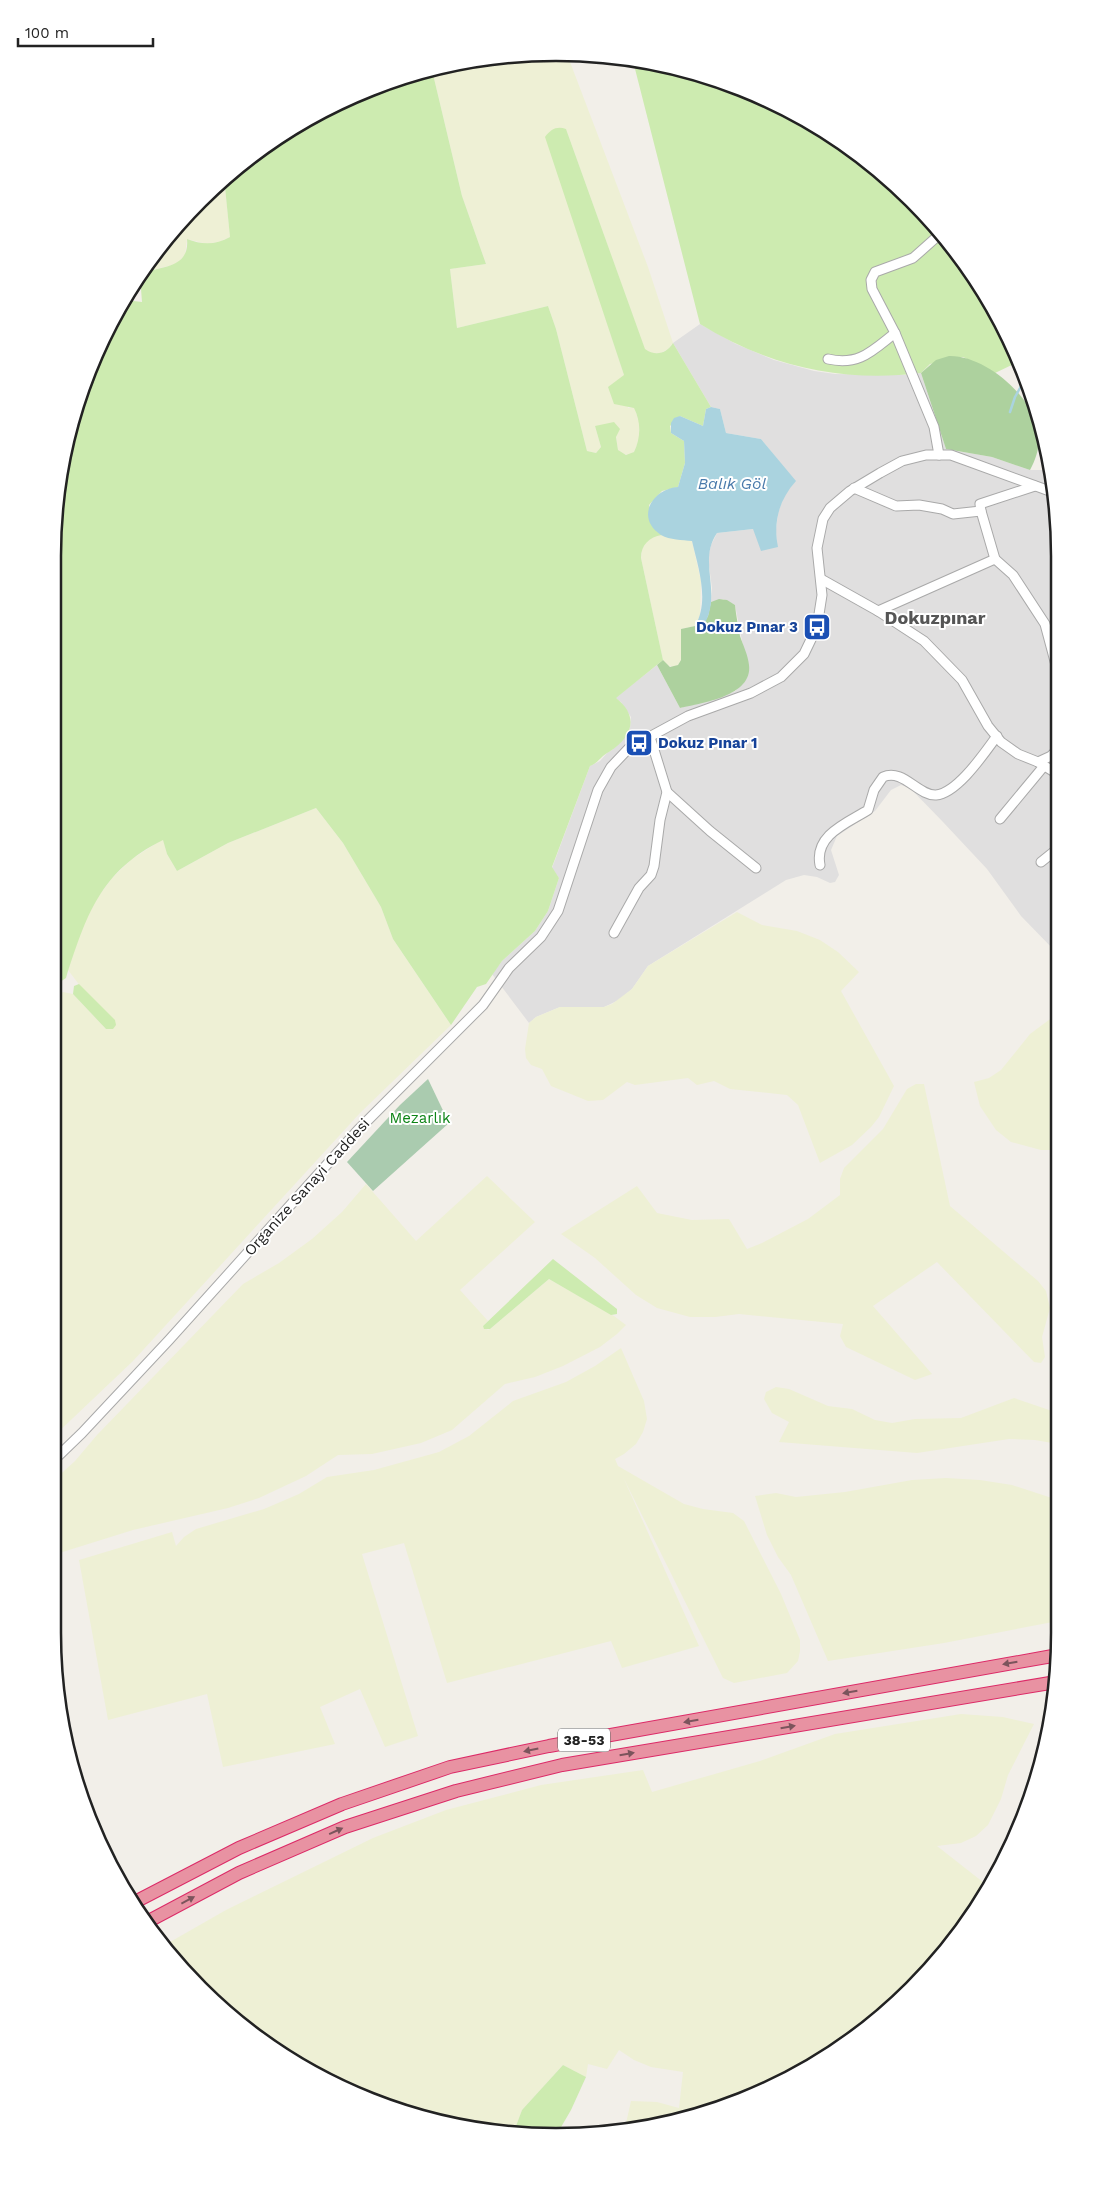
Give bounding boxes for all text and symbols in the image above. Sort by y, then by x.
scale bar [18,15,152,47]
text: 100 m [25,24,69,42]
water label: Balık Göl [698,474,766,493]
district label: Dokuzpınar [884,607,986,628]
bus stop icon: Dokuz Pınar 3 [802,612,832,642]
place label: Dokuz Pınar 3 [696,618,798,636]
bus stop icon: Dokuz Pınar 1 [624,728,654,758]
place label: Dokuz Pınar 1 [658,734,758,752]
park label: Mezarlık [389,1109,451,1127]
street label: Organize Sanayi Caddesi [241,1115,373,1259]
one-way arrow [1002,1660,1018,1668]
one-way arrow [843,1688,858,1696]
one-way arrow [682,1717,698,1725]
one-way arrow [780,1722,796,1730]
road number: 38-53 [558,1728,610,1752]
one-way arrow [523,1746,538,1754]
one-way arrow [620,1749,636,1757]
one-way arrow [329,1827,343,1835]
one-way arrow [181,1896,196,1904]

